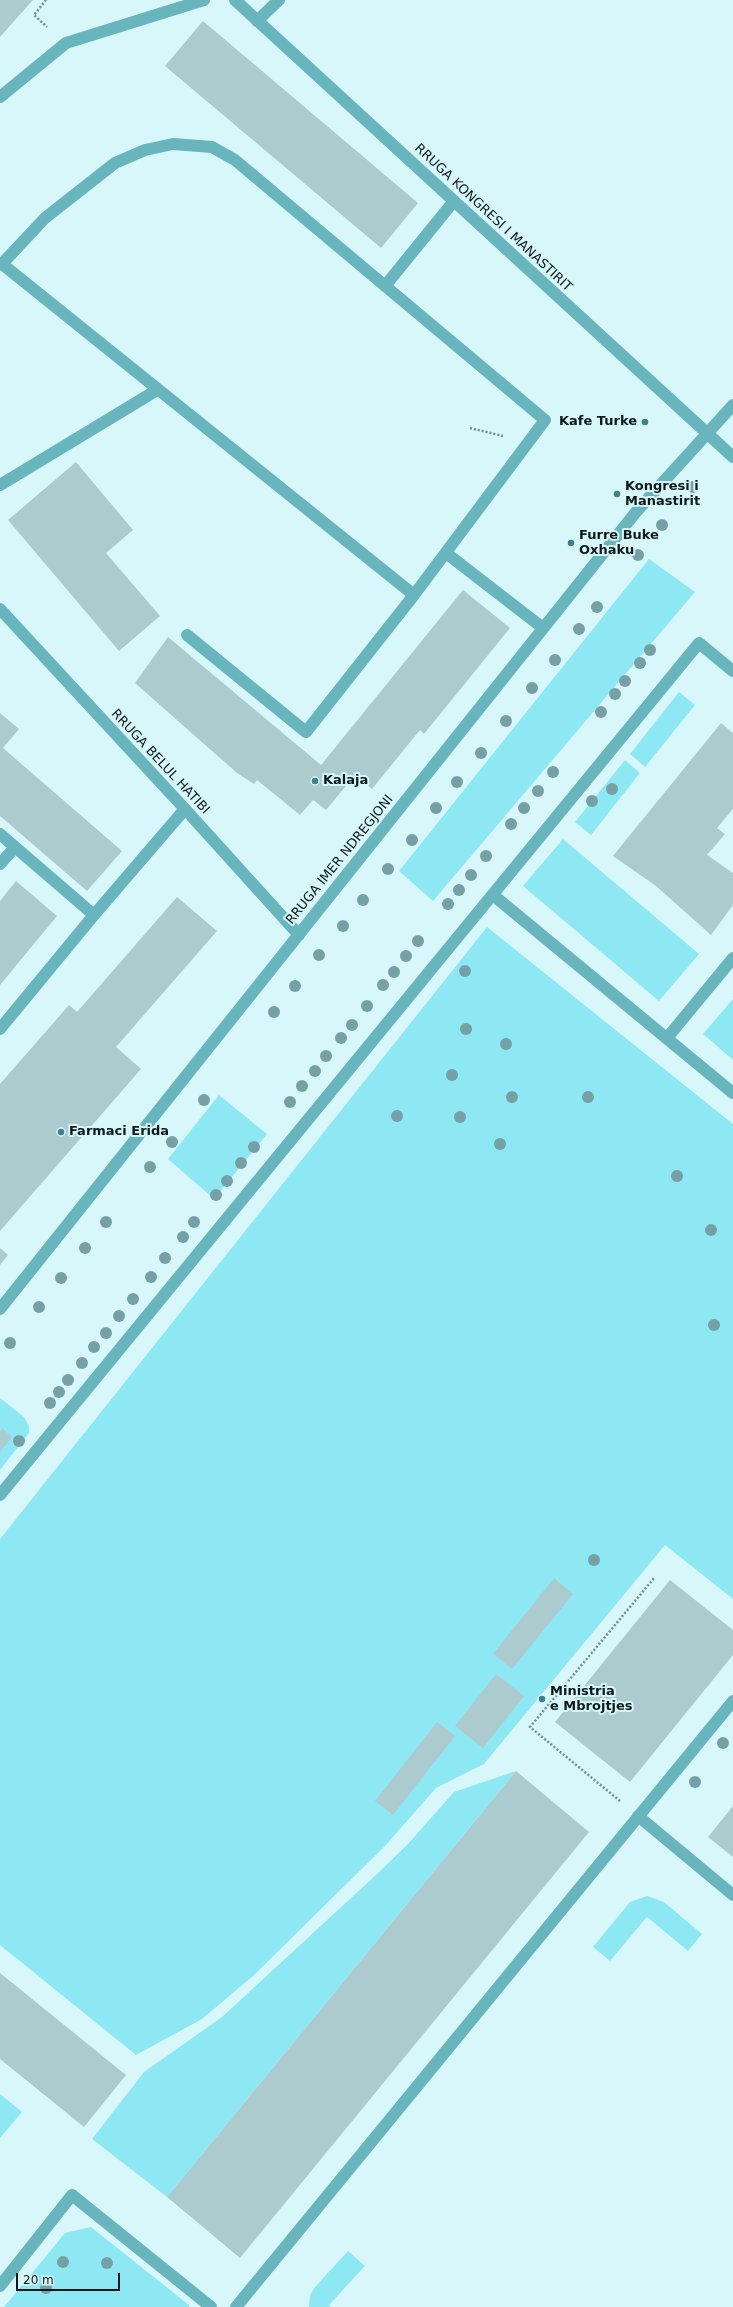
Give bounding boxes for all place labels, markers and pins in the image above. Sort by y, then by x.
place label: Kafe Turke [559,414,637,430]
marker: Kafe Turke [640,417,650,427]
place label: Kongresi i Manastirit [625,479,700,510]
marker: Kongresi i Manastirit [612,489,622,499]
place label: Furre Buke Oxhaku [579,528,659,559]
marker: Furre Buke Oxhaku [566,538,576,548]
place label: Kalaja [323,773,368,789]
marker: Kalaja [310,776,320,786]
place label: Farmaci Erida [69,1124,169,1140]
marker: Farmaci Erida [56,1127,66,1137]
place label: Ministria e Mbrojtjes [550,1684,633,1715]
marker: Ministria e Mbrojtjes [537,1694,547,1704]

